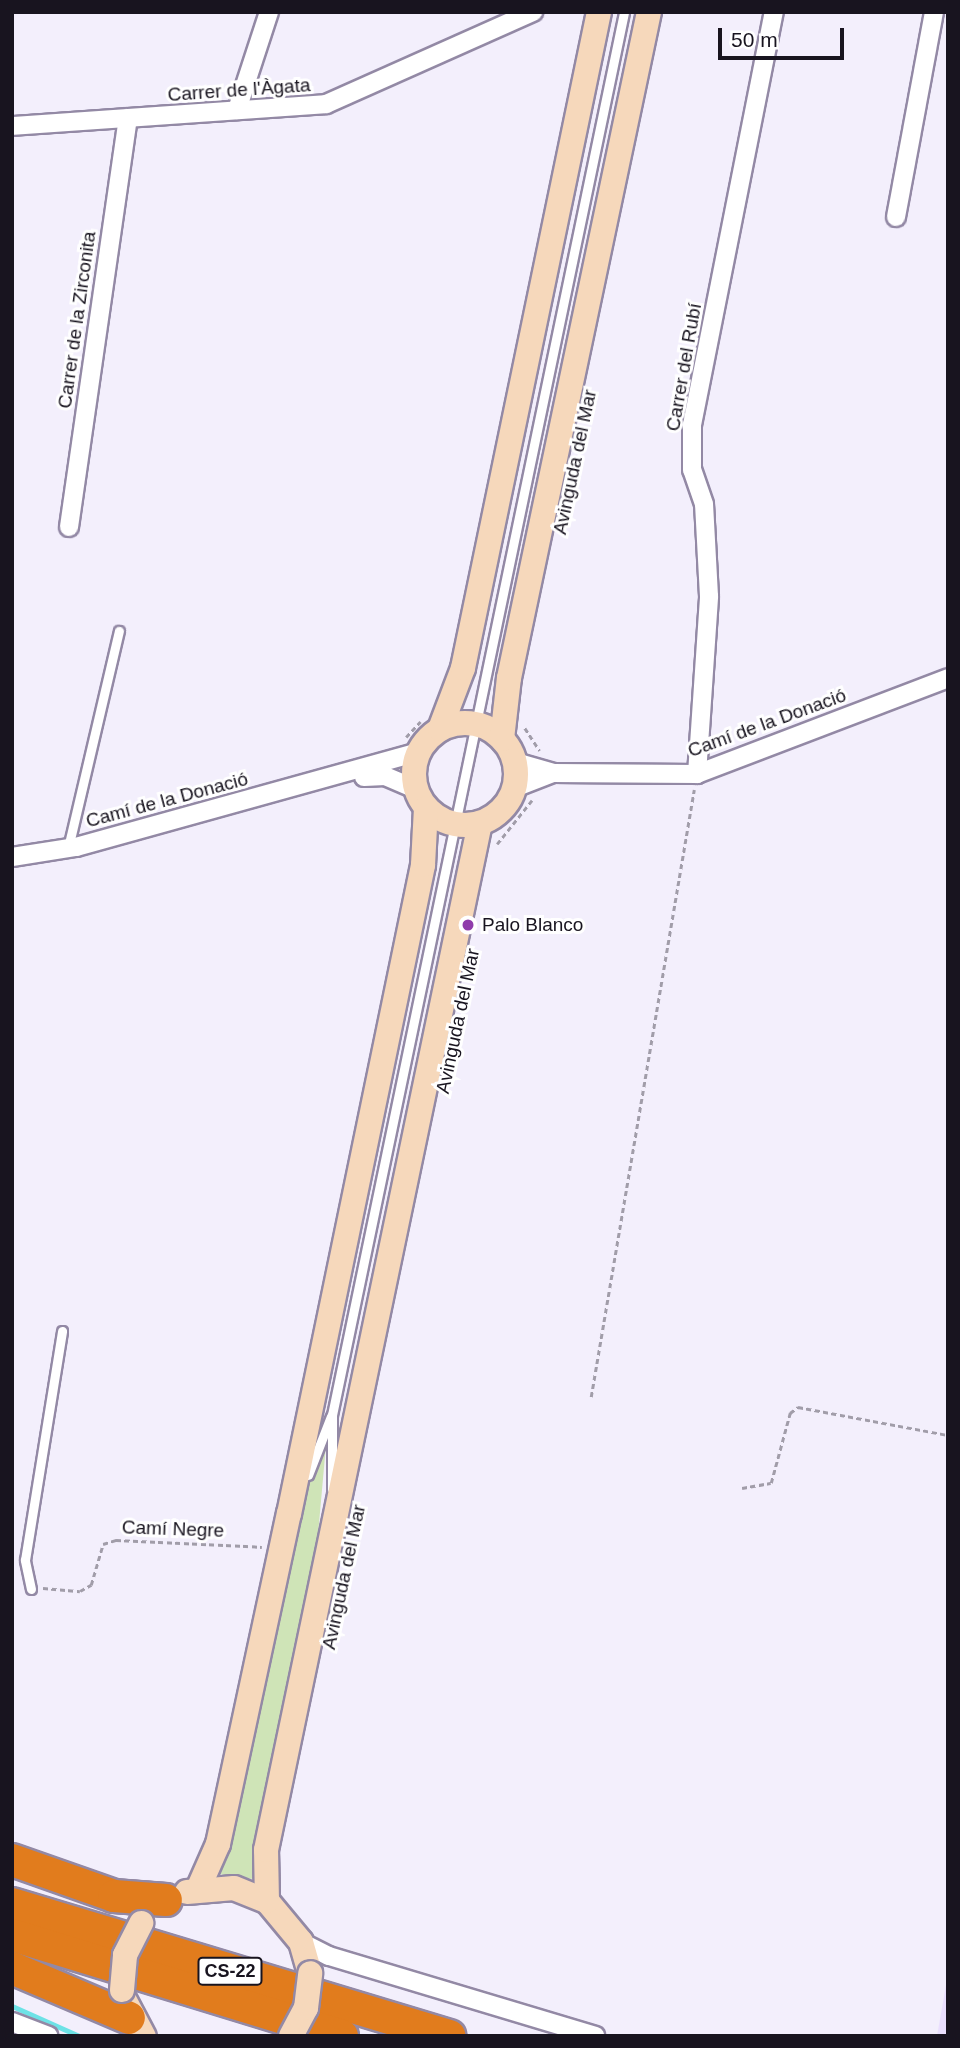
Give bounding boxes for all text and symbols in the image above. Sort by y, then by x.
scale bar [722,14,848,58]
text: 50 m [731,28,778,51]
street label: Carrer de l'Àgata [167,74,311,106]
street label: Carrer de la Zirconita [53,230,101,410]
street label: Carrer del Rubí [661,301,707,433]
street label: Avinguda del Mar [549,387,601,537]
street label: Camí de la Donació [685,684,849,762]
street label: Camí de la Donació [83,767,251,833]
place label: Palo Blanco [482,914,583,936]
marker: Palo Blanco [460,917,476,933]
street label: Avinguda del Mar [432,946,484,1096]
street label: Avinguda del Mar [318,1502,370,1652]
street label: Camí Negre [121,1516,225,1542]
road number: CS-22 [197,1956,263,1985]

